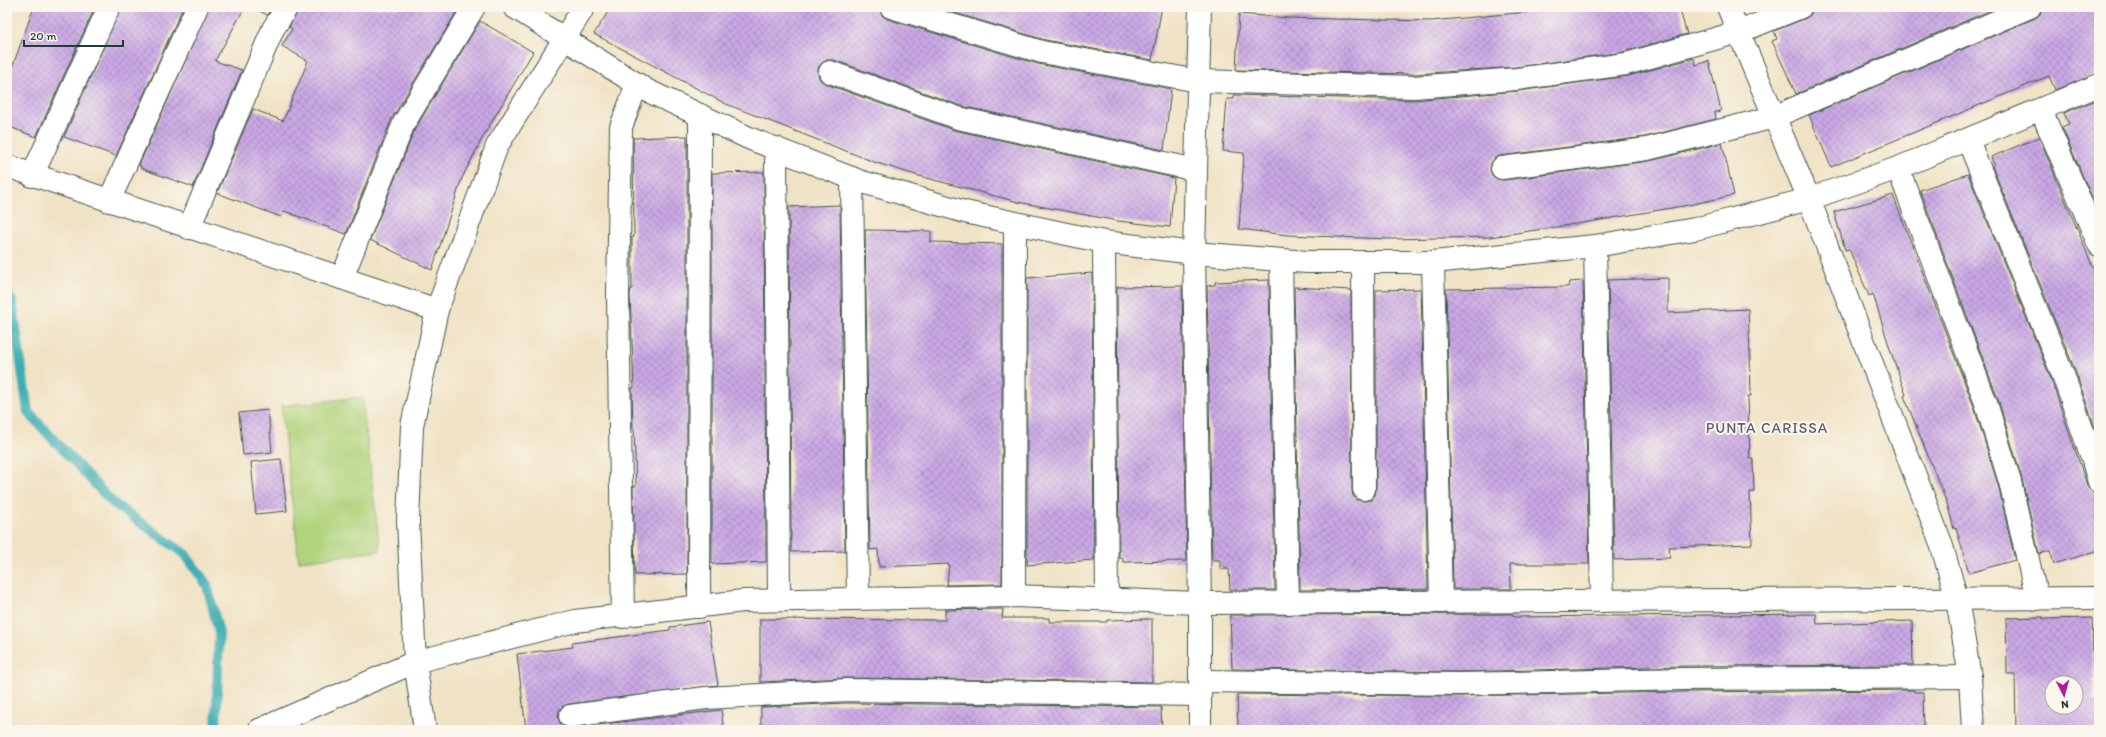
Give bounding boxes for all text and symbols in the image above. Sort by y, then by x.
scale bar [24,22,123,48]
text: 20 m [30,29,57,43]
district label: PUNTA CARISSA [1706,419,1828,437]
north arrow [2044,675,2084,715]
text: N [2061,698,2069,711]

